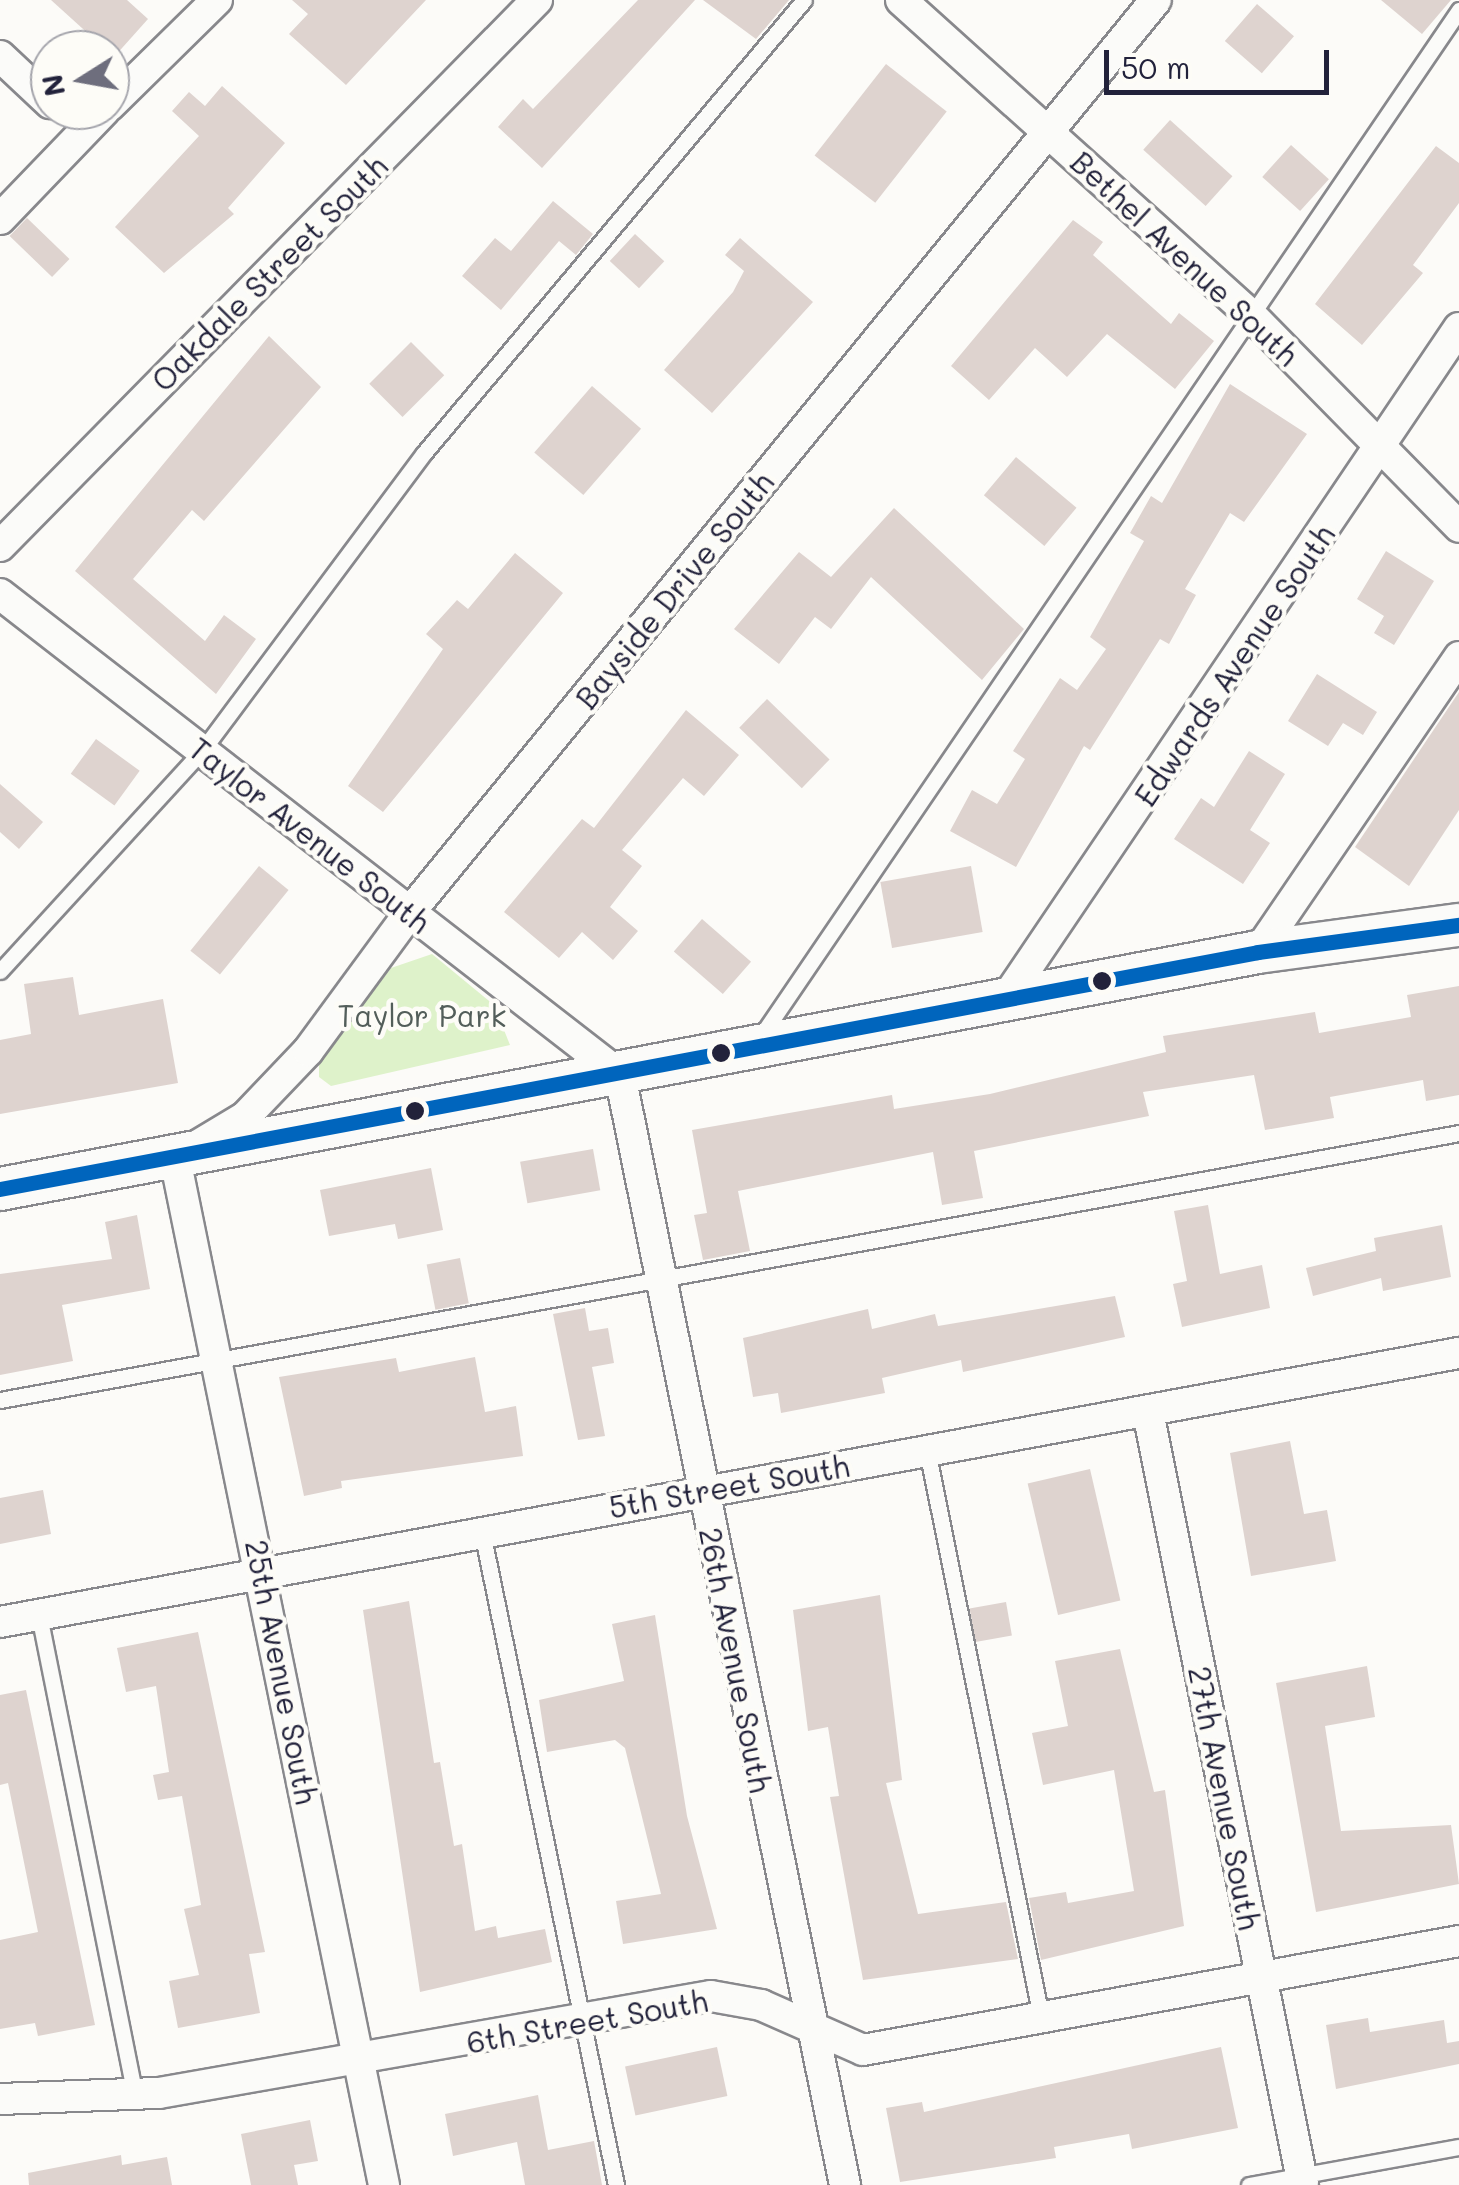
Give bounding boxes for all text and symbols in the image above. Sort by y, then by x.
north arrow [30,30,130,130]
scale bar [1109,30,1334,92]
text: 50 m [1121,47,1191,87]
text: N [33,71,72,99]
street label: Bethel Avenue South [1064,143,1306,373]
street label: Oakdale Street South [144,148,394,398]
street label: Bayside Drive South [567,464,781,716]
street label: Edwards Avenue South [1127,518,1341,812]
street label: Taylor Avenue South [182,730,438,940]
unlabelled marker [1092,971,1112,991]
park label: Taylor Park [337,997,507,1033]
unlabelled marker [711,1043,731,1063]
unlabelled marker [405,1101,425,1121]
street label: 5th Street South [606,1447,852,1525]
street label: 26th Avenue South [693,1524,779,1796]
street label: 25th Avenue South [239,1537,325,1807]
street label: 27th Avenue South [1182,1663,1268,1933]
street label: 6th Street South [464,1982,710,2060]

